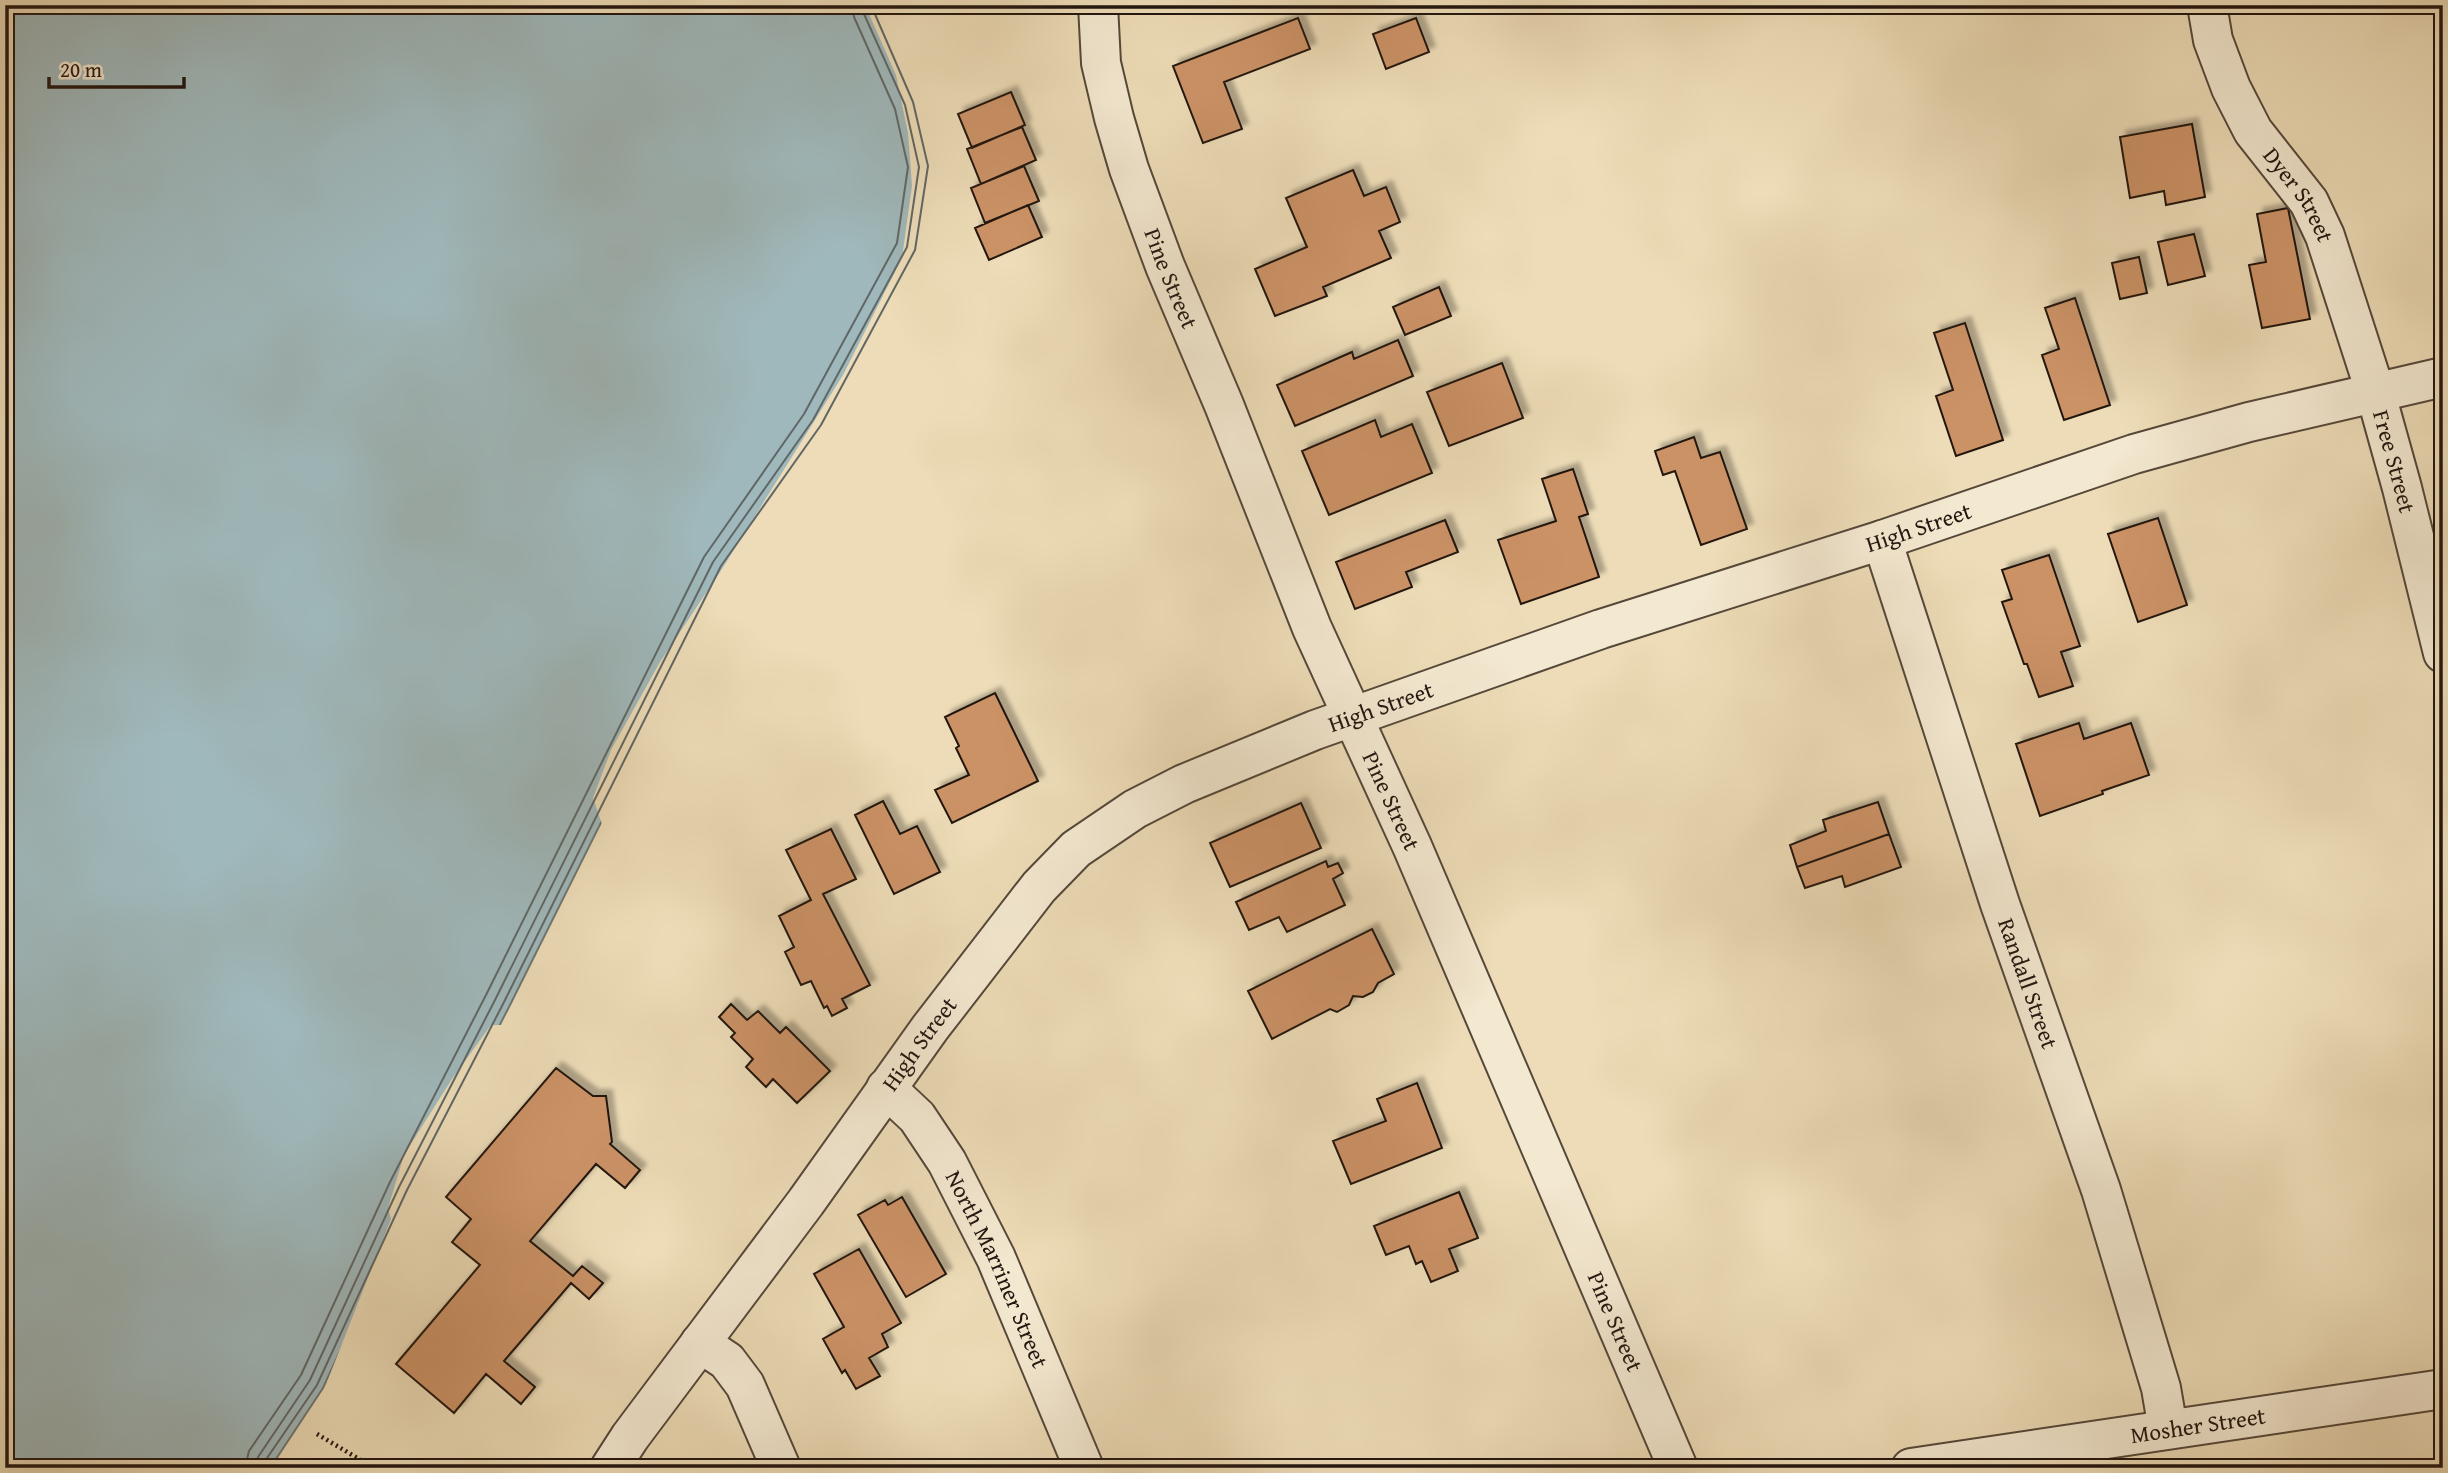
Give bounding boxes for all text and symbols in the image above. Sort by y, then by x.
scale bar [49,46,184,90]
text: 20 m [60,54,102,85]
street label: Dyer Street [2256,140,2343,246]
street label: Pine Street [1136,223,1207,334]
street label: Free Street [2365,406,2425,516]
street label: High Street [1861,494,1975,560]
street label: High Street [1323,673,1438,740]
street label: Pine Street [1355,746,1429,856]
street label: Randall Street [1990,914,2067,1053]
street label: High Street [873,989,964,1097]
street label: North Marriner Street [938,1164,1057,1373]
street label: Pine Street [1580,1266,1652,1376]
street label: Mosher Street [2128,1399,2268,1451]

